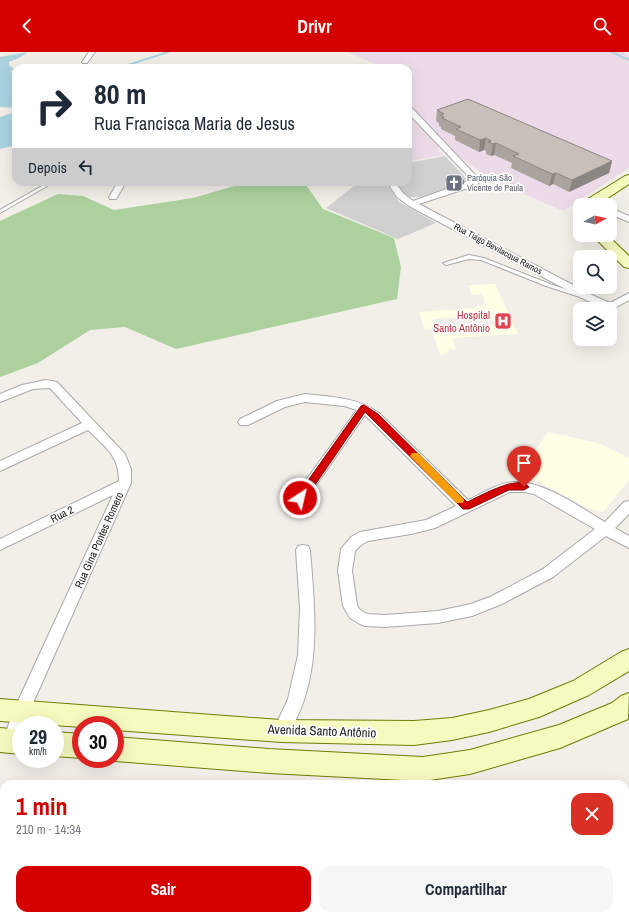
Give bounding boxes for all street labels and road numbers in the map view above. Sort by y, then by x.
street label: Rua Tiago Bevilacqua Ramos [452,221,544,277]
street label: Rua Gina Pontes Romero [71,490,127,590]
street label: Rua 2 [48,502,76,526]
street label: Avenida Santo Antônio [266,721,377,741]

